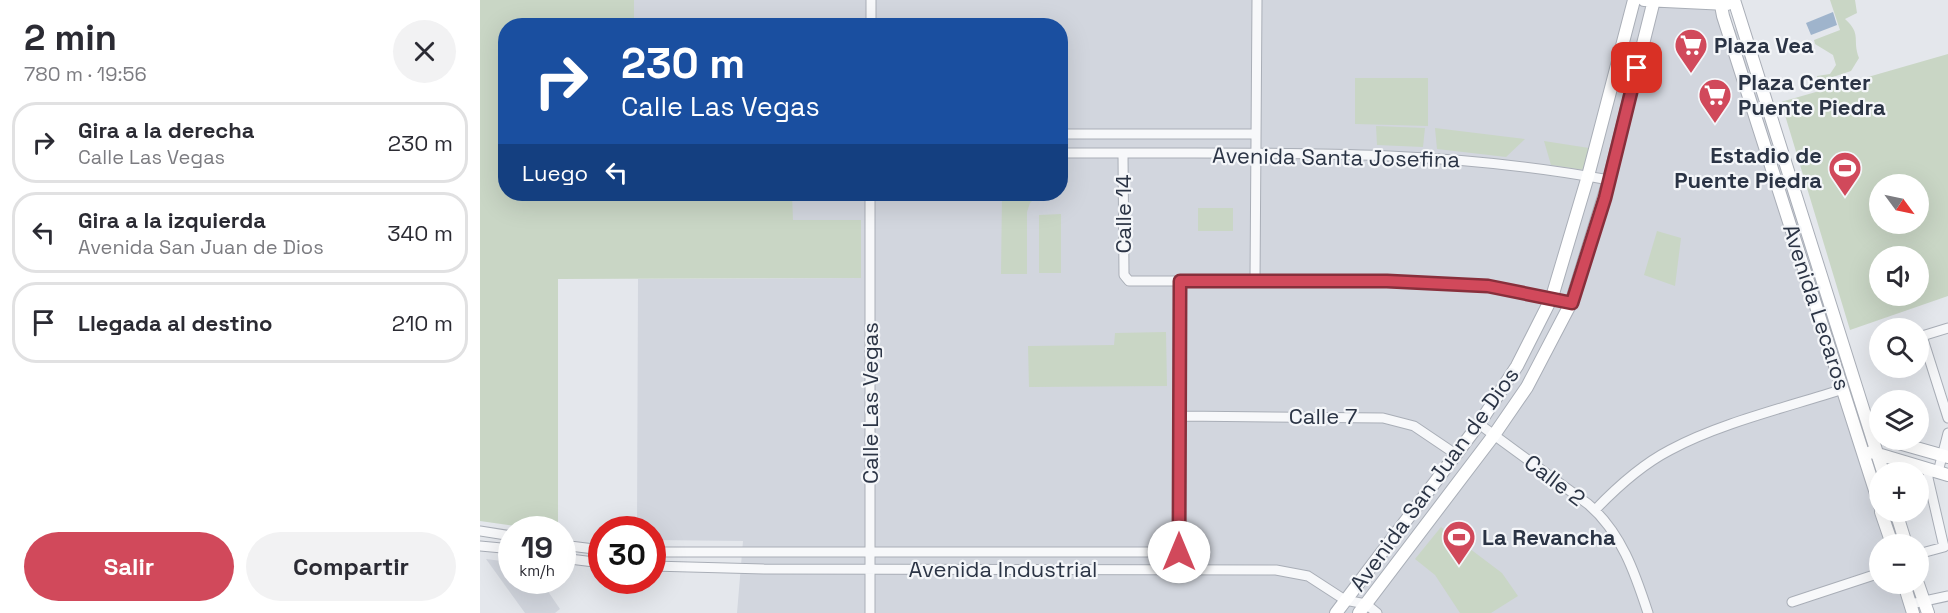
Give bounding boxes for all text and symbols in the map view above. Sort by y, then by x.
text: 2 min [24,15,117,61]
button: close [393,20,456,83]
supermarket icon: Plaza Vea [1673,27,1709,74]
place label: Plaza Vea [1714,31,1814,59]
text: 230 m [621,37,745,90]
icon: right [522,42,600,120]
pin [1611,42,1662,93]
icon: arrive [1620,51,1653,84]
text: 780 m · 19:56 [24,61,147,87]
place label: Plaza Center Puente Piedra [1738,68,1886,121]
supermarket icon: Plaza Center Puente Piedra [1697,77,1733,124]
text: Calle Las Vegas [621,89,820,124]
text: Gira a la derecha [78,116,255,144]
icon: right [27,126,60,159]
text: 230 m [388,129,453,157]
street label: Avenida Santa Josefina [1212,141,1461,173]
place label: Estadio de Puente Piedra [1674,141,1822,194]
text: Calle Las Vegas [78,144,225,170]
sports icon: Estadio de Puente Piedra [1827,150,1863,197]
icon: left [600,156,633,189]
text: Luego [522,159,588,187]
street label: Calle 14 [1109,174,1137,254]
north arrow [1869,174,1929,234]
map controls [1869,174,1929,594]
text: Gira a la izquierda [78,206,266,234]
icon: left [27,216,60,249]
text: 340 m [387,219,453,247]
street label: Avenida Lecaros [1777,220,1857,394]
text: Avenida San Juan de Dios [78,234,324,260]
button: sound [1869,246,1929,306]
icon: arrive [27,306,60,339]
text: Llegada al destino [78,309,272,337]
text: 210 m [392,309,453,337]
button: search [1869,318,1929,378]
street label: Calle Las Vegas [856,322,884,484]
street label: Avenida San Juan de Dios [1343,361,1525,597]
button: layers [1869,390,1929,450]
street label: Calle 7 [1289,402,1357,430]
street label: Calle 2 [1519,448,1591,512]
button: + [1869,462,1929,522]
speed limit sign: 30 [588,516,666,594]
sports icon: La Revancha [1441,519,1477,566]
position arrow [1147,520,1211,584]
place label: La Revancha [1482,523,1616,551]
text: 19 [521,528,553,567]
button: Salir [24,532,234,601]
button: Compartir [246,532,456,601]
button: − [1869,534,1929,594]
street label: Avenida Industrial [909,555,1097,583]
text: km/h [519,561,555,580]

